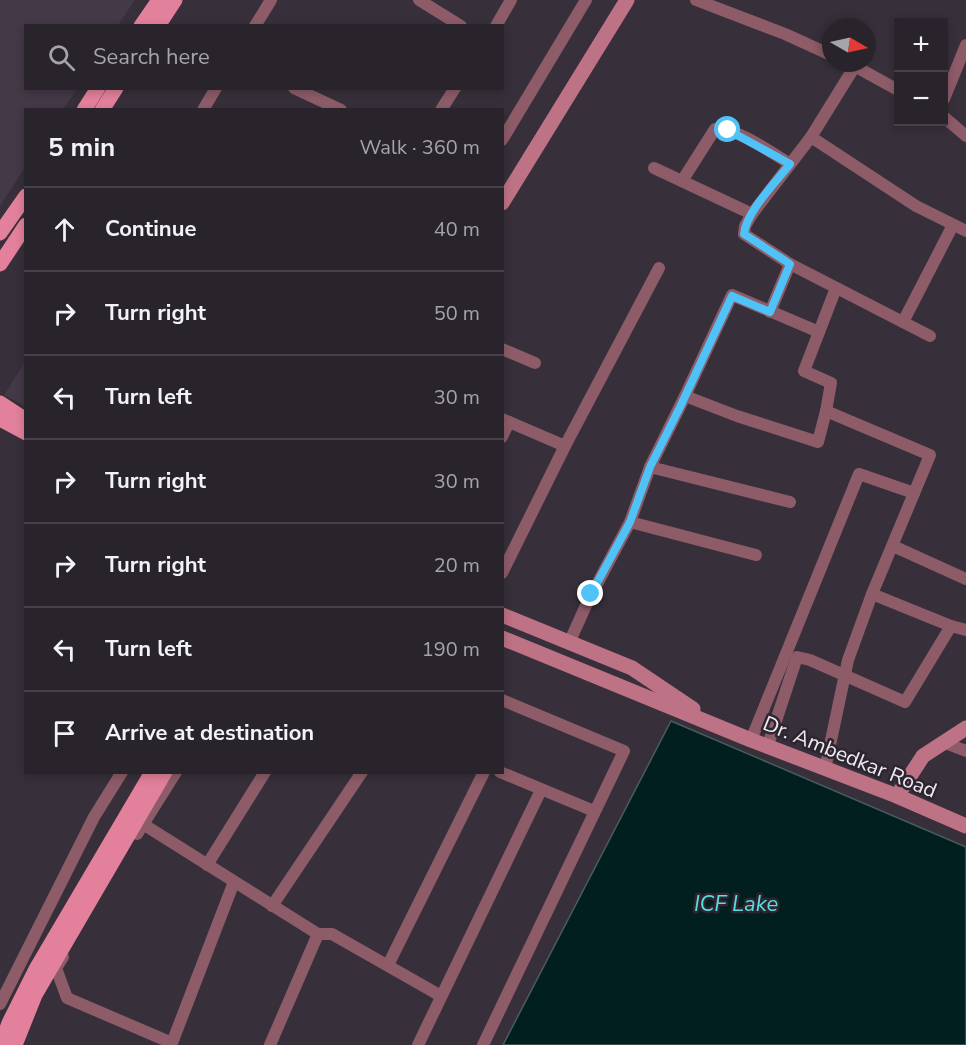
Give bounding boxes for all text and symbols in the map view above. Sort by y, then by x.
north arrow [822,18,876,72]
map controls [894,18,948,126]
button: + [894,18,948,72]
search box [24,24,504,90]
icon: search [45,41,78,74]
text: Search here [93,42,210,72]
button: − [894,72,948,126]
route start [714,116,740,142]
text: 5 min [48,130,115,165]
text: Walk · 360 m [360,134,480,161]
icon: ahead [48,213,81,246]
text: Continue [105,214,196,244]
text: 40 m [434,216,480,243]
icon: right [48,297,81,330]
text: Turn right [105,298,206,328]
text: 50 m [434,300,480,327]
icon: left [48,381,81,414]
text: Turn left [105,382,192,412]
text: 30 m [434,384,480,411]
icon: right [48,465,81,498]
text: Turn right [105,466,206,496]
text: 30 m [434,468,480,495]
icon: right [48,549,81,582]
text: Turn right [105,550,206,580]
text: 20 m [434,552,480,579]
route end [577,580,603,606]
icon: left [48,633,81,666]
text: Turn left [105,634,192,664]
text: 190 m [422,636,480,663]
street label: Dr. Ambedkar Road [759,709,941,805]
icon: arrive [48,717,81,750]
text: Arrive at destination [105,718,314,748]
water label: ICF Lake [694,889,778,919]

